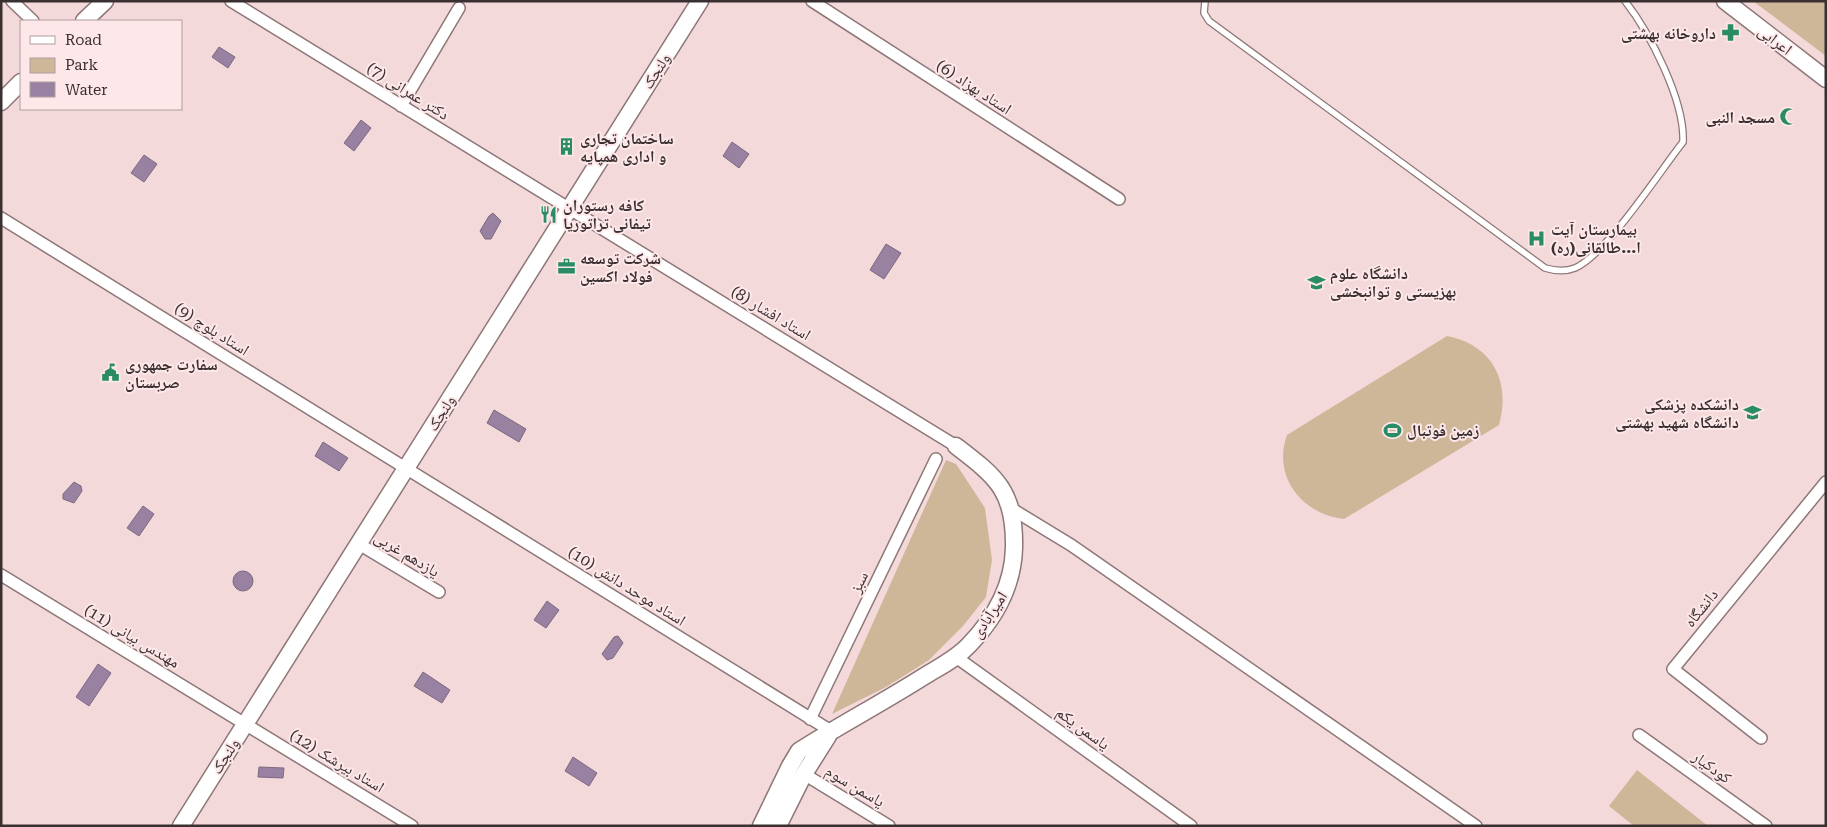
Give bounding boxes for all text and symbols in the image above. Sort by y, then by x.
legend [20,20,182,110]
street label: اعرابی [1754,21,1796,60]
pharmacy icon: داروخانه بهشتی [1720,23,1740,43]
place label: داروخانه بهشتی [1621,24,1716,43]
text: Road [65,31,102,49]
street label: ولنجک [638,50,674,92]
text: Park [65,56,99,74]
street label: استاد بهزاد (6) [933,56,1015,118]
street label: دکتر عمرانی (7) [363,58,453,125]
text: Water [65,81,107,99]
mosque icon: مسجد النبی [1779,107,1799,127]
place label: مسجد النبی [1706,108,1775,127]
place label: ساختمان تجاری و اداری همپایه [580,129,674,166]
building icon: ساختمان تجاری و اداری همپایه [556,137,576,157]
place label: کافه رستوران تیفانی تراتوریا [563,196,651,233]
restaurant icon: کافه رستوران تیفانی تراتوریا [539,204,559,224]
place label: بیمارستان آیت ا...طالقانی(ره) [1551,220,1641,257]
hospital icon: بیمارستان آیت ا...طالقانی(ره) [1527,228,1547,248]
place label: شرکت توسعه فولاد اکسین [580,249,661,286]
office icon: شرکت توسعه فولاد اکسین [556,257,576,277]
place label: دانشگاه علوم بهزیستی و توانبخشی [1330,264,1456,301]
school or university icon: دانشگاه علوم بهزیستی و توانبخشی [1306,272,1326,292]
street label: استاد افشار (8) [728,282,814,344]
street label: استاد بلوچ (9) [171,299,253,360]
place label: سفارت جمهوری صربستان [125,355,218,392]
public building icon: سفارت جمهوری صربستان [101,363,121,383]
street label: ولنجک [423,392,459,434]
place label: دانشکده پزشکی دانشگاه شهید بهشتی [1615,395,1739,432]
school or university icon: دانشکده پزشکی دانشگاه شهید بهشتی [1743,403,1763,423]
sports icon: زمین فوتبال [1383,420,1403,440]
place label: زمین فوتبال [1407,421,1479,440]
street label: یازدهم غربی [370,527,443,582]
street label: استاد موحد دانش (10) [564,542,689,631]
street label: سبز [845,568,872,597]
street label: دانشگاه [1680,585,1722,631]
street label: امیرآبادی [967,588,1012,643]
street label: مهندس بیانی (11) [80,600,183,673]
street label: یاسمن یکم [1052,702,1113,755]
street label: استاد بیرشک (12) [286,725,388,797]
street label: ولنجک [207,735,243,777]
street label: کودکیار [1688,746,1735,788]
street label: یاسمن سوم [821,761,888,812]

